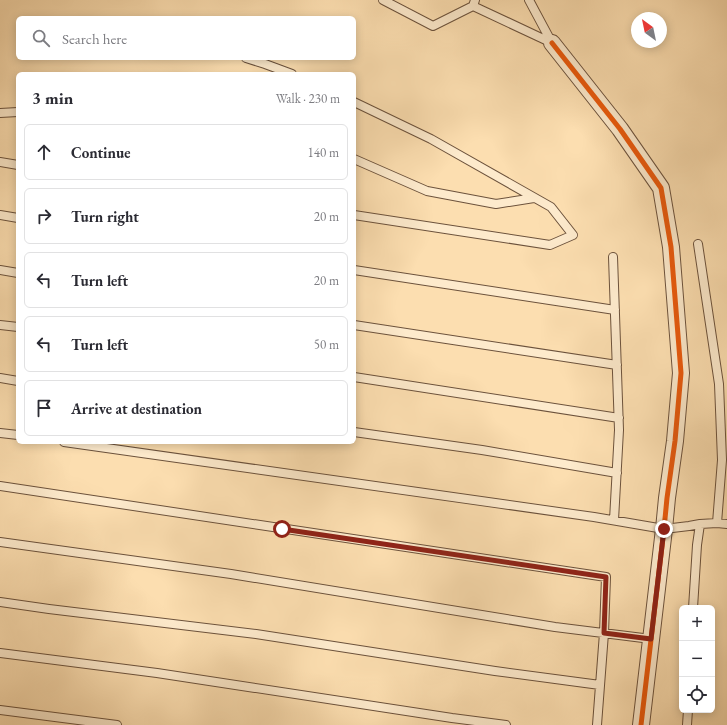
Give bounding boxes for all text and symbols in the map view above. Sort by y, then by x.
north arrow [631,12,667,48]
search box [16,16,356,60]
icon: search [30,27,52,49]
text: Search here [62,29,127,48]
text: 3 min [32,87,73,109]
text: Walk · 230 m [276,90,340,107]
icon: ahead [33,141,55,163]
text: Continue [71,143,131,162]
text: 140 m [308,144,339,161]
icon: right [33,205,55,227]
text: Turn right [71,207,139,226]
text: 20 m [314,208,339,225]
icon: left [33,269,55,291]
text: Turn left [71,271,128,290]
text: 20 m [314,272,339,289]
icon: left [33,333,55,355]
text: Turn left [71,335,128,354]
text: 50 m [314,336,339,353]
icon: arrive [33,397,55,419]
text: Arrive at destination [71,399,202,418]
route start [273,520,291,538]
route end [655,520,673,538]
map controls [679,605,715,713]
button: + [679,605,715,641]
button: − [679,641,715,677]
button: locate [679,677,715,713]

